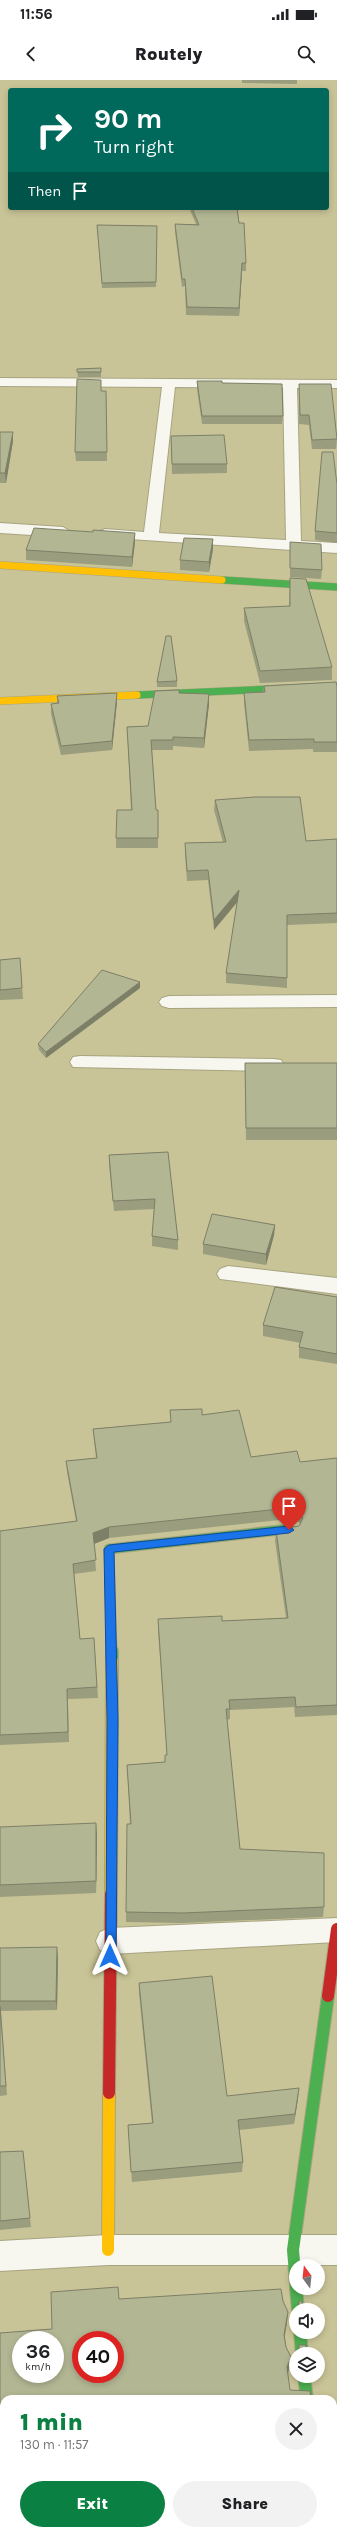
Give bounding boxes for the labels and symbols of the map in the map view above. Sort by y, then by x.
pin [272,1489,306,1530]
position arrow [89,1935,131,1977]
north arrow [289,2259,325,2295]
speed limit sign: 40 [72,2331,124,2383]

